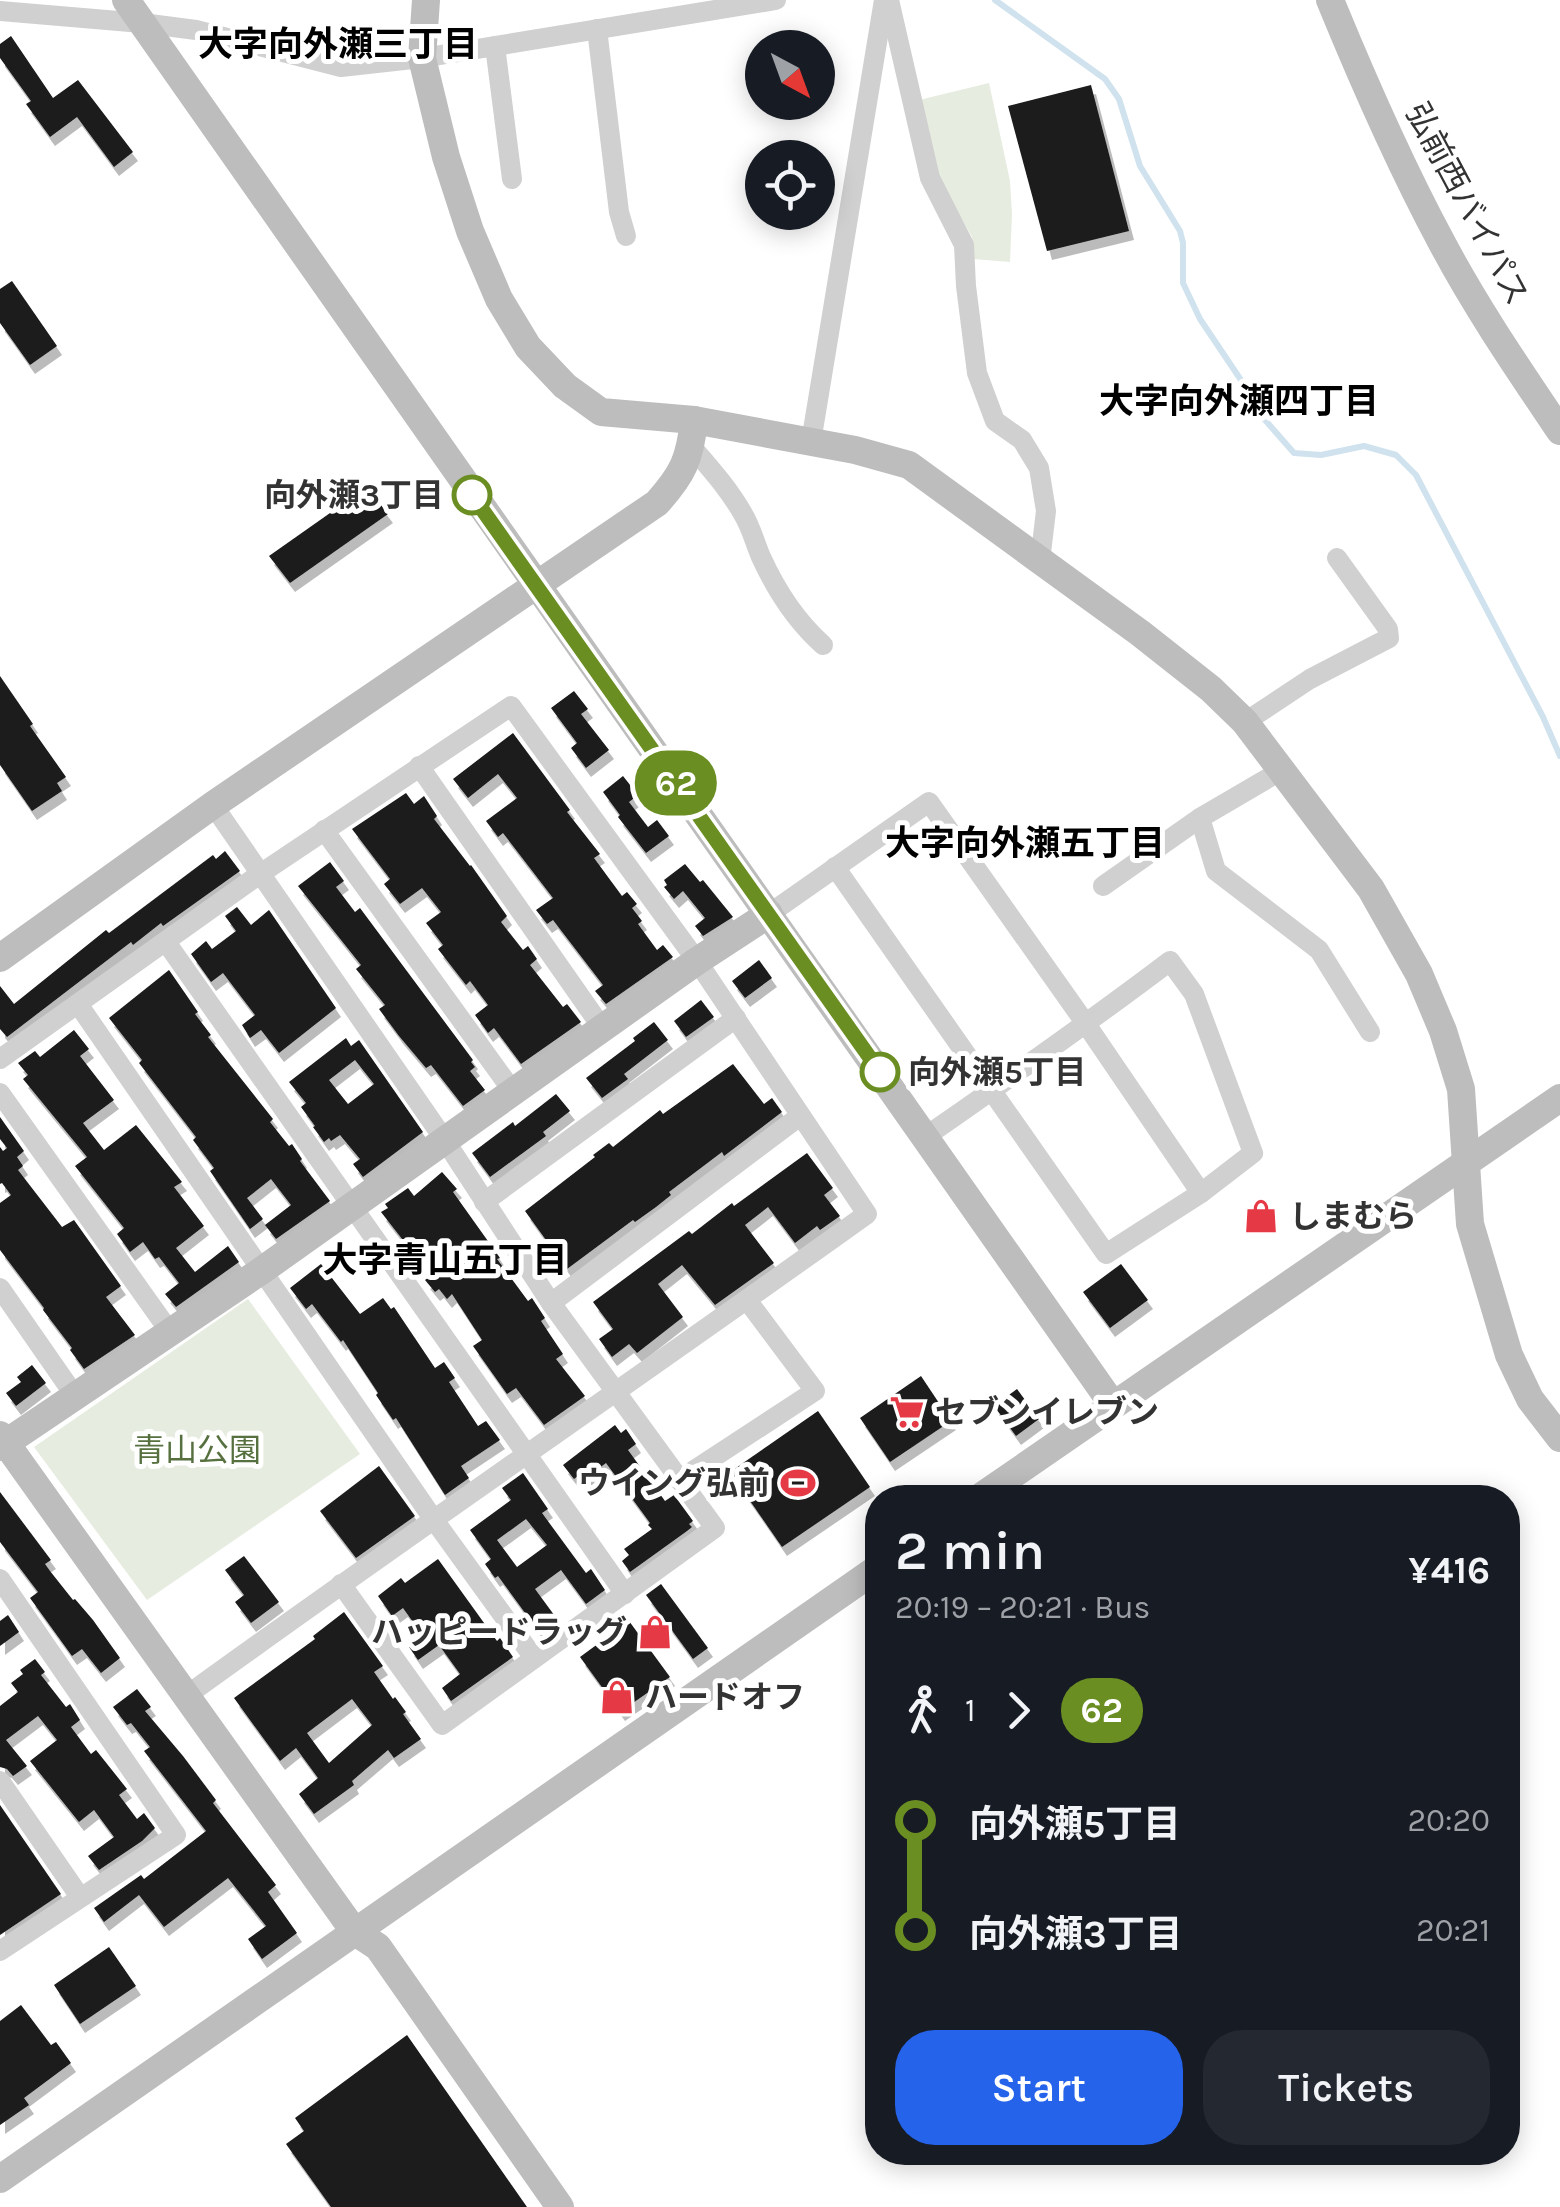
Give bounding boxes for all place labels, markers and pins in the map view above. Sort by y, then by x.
marker: 向外瀬3丁目 [453,476,491,514]
place label: 向外瀬3丁目 [264,477,444,514]
marker: 向外瀬5丁目 [861,1053,899,1091]
place label: 向外瀬5丁目 [908,1054,1087,1091]
shop icon: しまむら [1242,1197,1280,1235]
place label: しまむら [1289,1198,1417,1235]
supermarket icon: セブンイレブン [888,1393,926,1431]
place label: セブンイレブン [935,1394,1159,1431]
sports icon: ウイング弘前 [779,1464,817,1502]
place label: ウイング弘前 [578,1465,770,1502]
shop icon: ハッピードラッグ [636,1613,674,1651]
place label: ハッピードラッグ [371,1614,627,1651]
shop icon: ハードオフ [598,1678,636,1716]
place label: ハードオフ [645,1679,805,1716]

